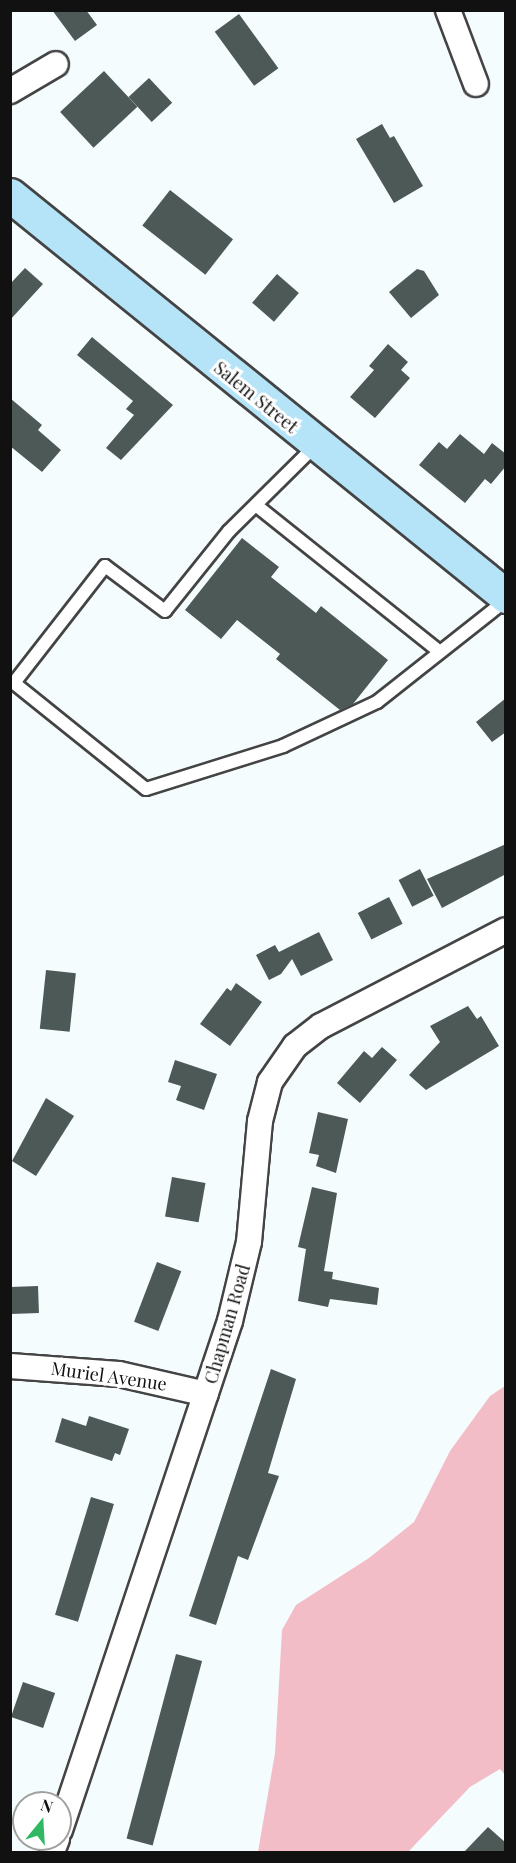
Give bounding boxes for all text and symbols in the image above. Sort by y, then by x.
street label: Salem Street [210,357,302,437]
street label: Chapman Road [200,1262,254,1386]
street label: Muriel Avenue [49,1357,169,1395]
north arrow [12,1791,72,1851]
text: N [38,1794,56,1817]

